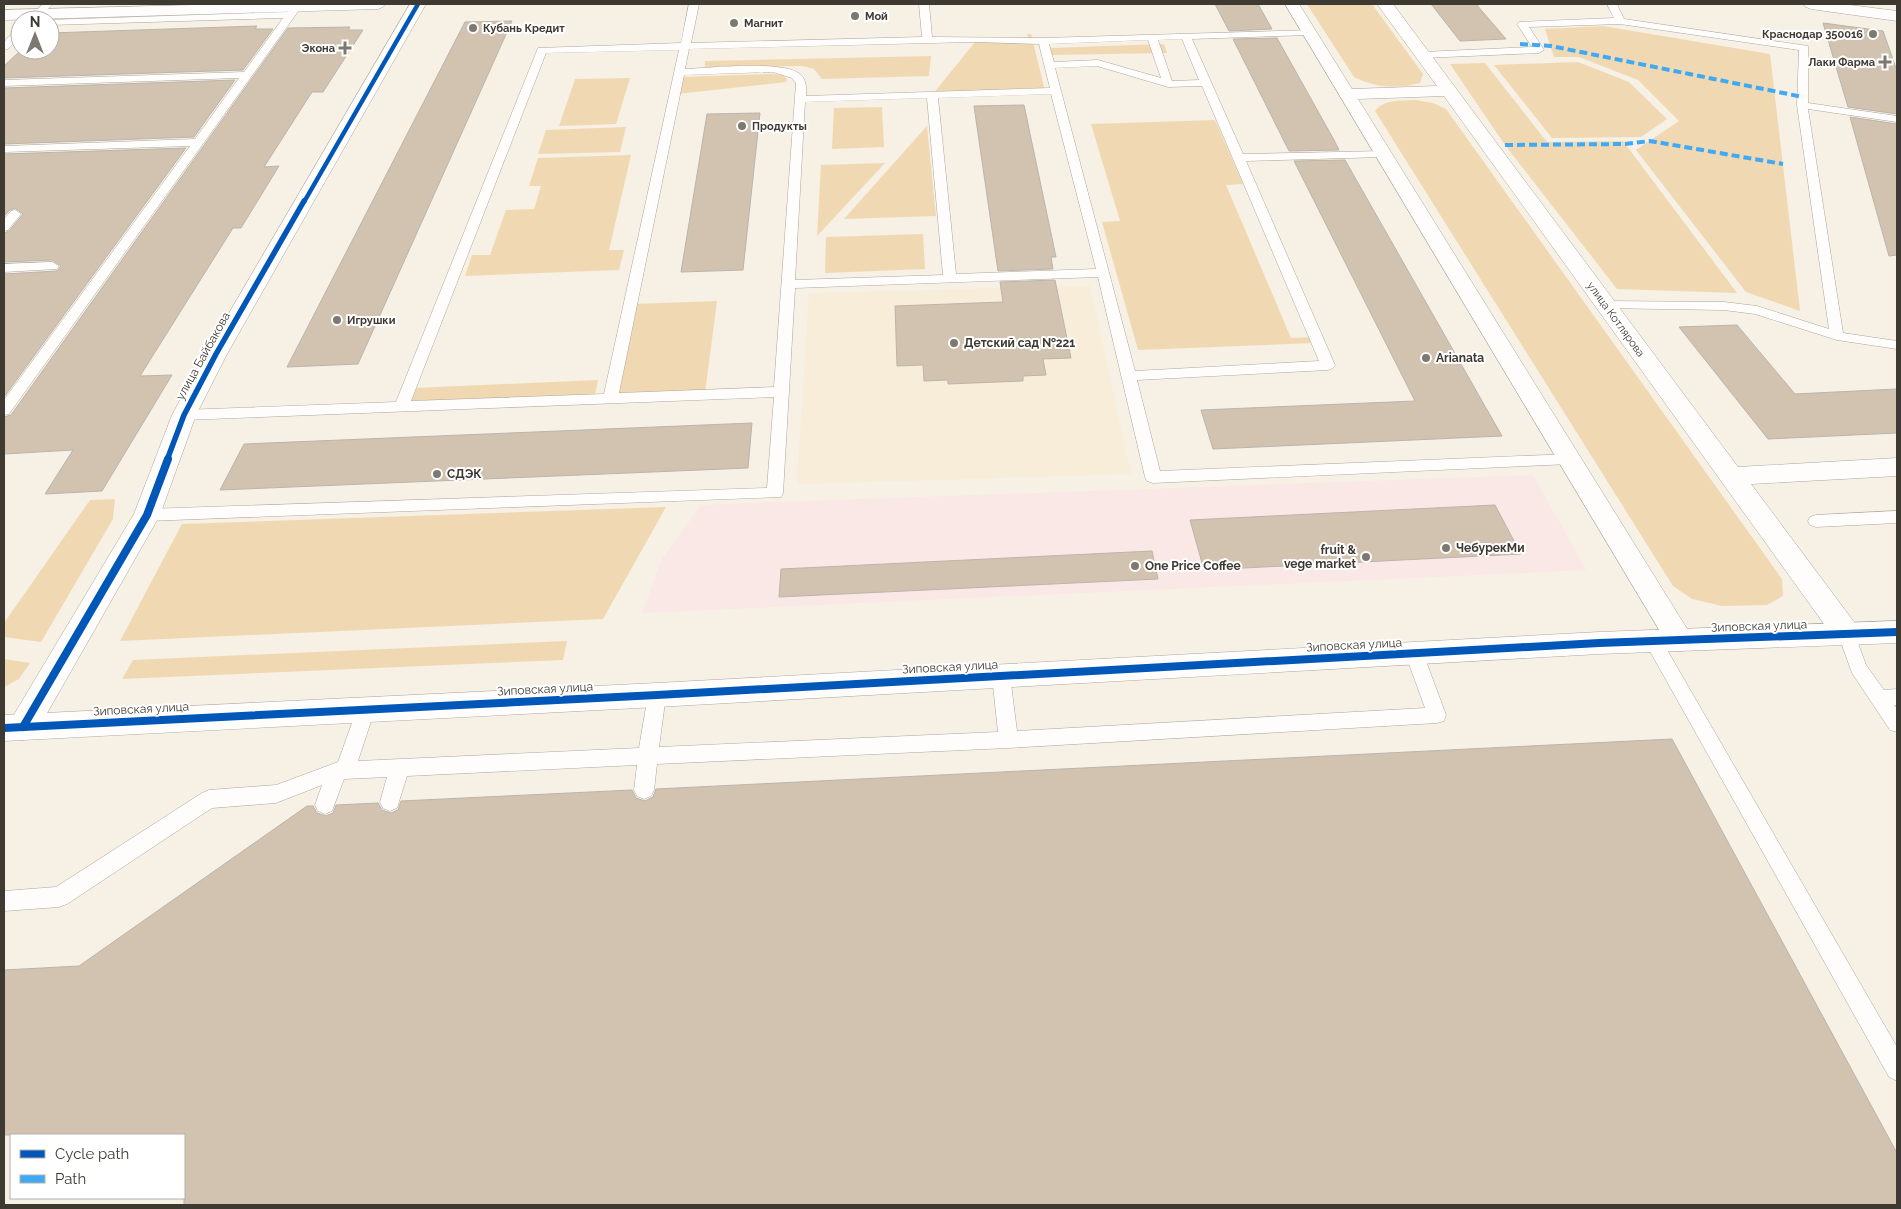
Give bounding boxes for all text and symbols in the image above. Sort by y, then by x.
north arrow [10,10,60,60]
marker: Мой [849,10,861,22]
place label: Мой [865,10,888,23]
text: N [30,14,40,30]
marker: Магнит [728,17,740,29]
place label: Магнит [744,17,784,30]
marker: Кубань Кредит [467,22,479,34]
place label: Кубань Кредит [483,22,565,35]
place label: Краснодар 350016 [1762,28,1863,41]
marker: Краснодар 350016 [1867,28,1879,40]
place label: Экона [302,42,335,55]
marker: Экона [339,42,351,54]
place label: Лаки Фарма [1808,56,1875,69]
marker: Лаки Фарма [1879,56,1891,68]
marker: Продукты [736,120,748,132]
place label: Продукты [752,120,807,133]
street label: улица Котлярова [1584,279,1647,359]
street label: улица Байбакова [173,310,233,402]
marker: Игрушки [331,314,343,326]
place label: Игрушки [347,314,396,327]
place label: Детский сад №221 [964,336,1075,350]
marker: Детский сад №221 [948,337,960,349]
place label: Arianata [1436,351,1484,365]
marker: Arianata [1420,352,1432,364]
place label: СДЭК [447,467,482,481]
marker: СДЭК [431,468,443,480]
place label: ЧебурекМи [1456,541,1525,555]
marker: ЧебурекМи [1440,542,1452,554]
place label: fruit & vege market [1284,543,1356,571]
marker: fruit & vege market [1360,551,1372,563]
place label: One Price Coffee [1145,559,1241,573]
marker: One Price Coffee [1129,560,1141,572]
street label: Зиповская улица [1711,617,1807,635]
street label: Зиповская улица [1306,635,1402,655]
street label: Зиповская улица [902,657,998,677]
street label: Зиповская улица [497,679,593,699]
street label: Зиповская улица [93,699,189,719]
legend [10,1134,185,1199]
text: Cycle path [55,1145,129,1163]
text: Path [55,1170,86,1188]

